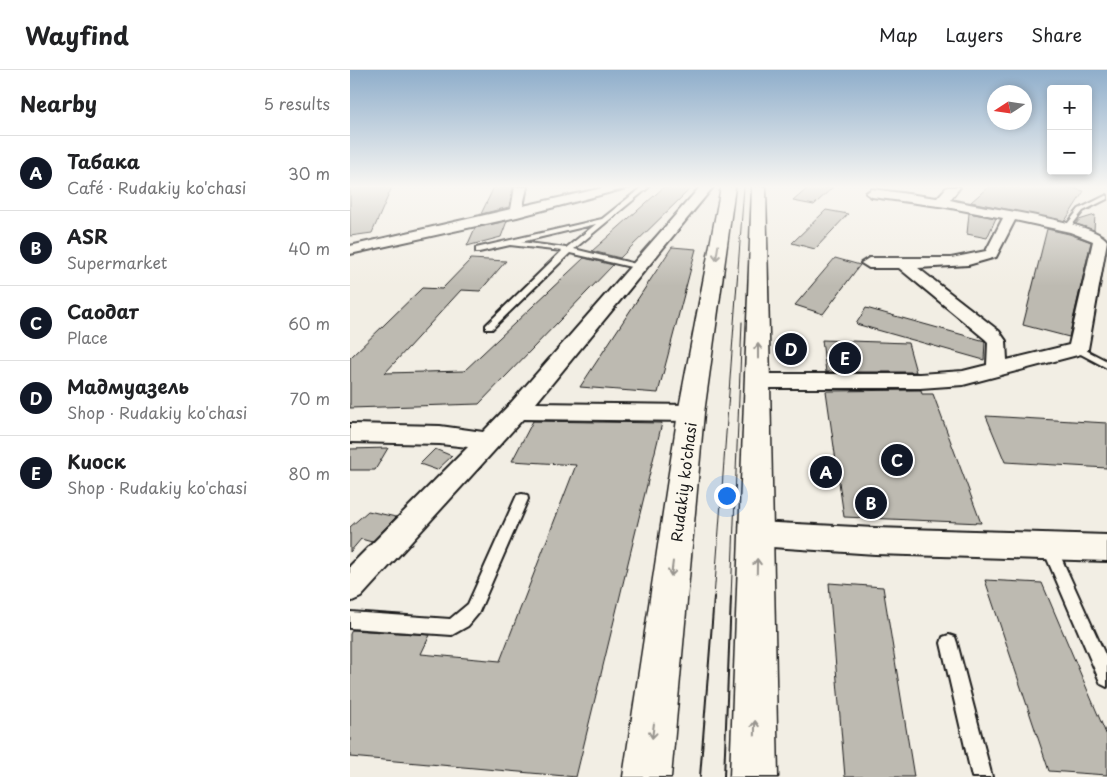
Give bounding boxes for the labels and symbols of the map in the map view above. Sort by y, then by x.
north arrow [987,85,1032,130]
one-way arrow [712,244,722,260]
pin: D [775,330,807,368]
pin: E [829,339,861,377]
one-way arrow [753,343,763,360]
street label: Rudakiy ko'chasi [664,421,702,543]
pin: C [881,441,913,479]
pin: A [810,453,842,491]
your location [714,483,740,509]
pin: B [855,484,887,522]
one-way arrow [752,558,762,574]
one-way arrow [667,561,677,577]
one-way arrow [750,721,760,737]
one-way arrow [647,722,657,738]

